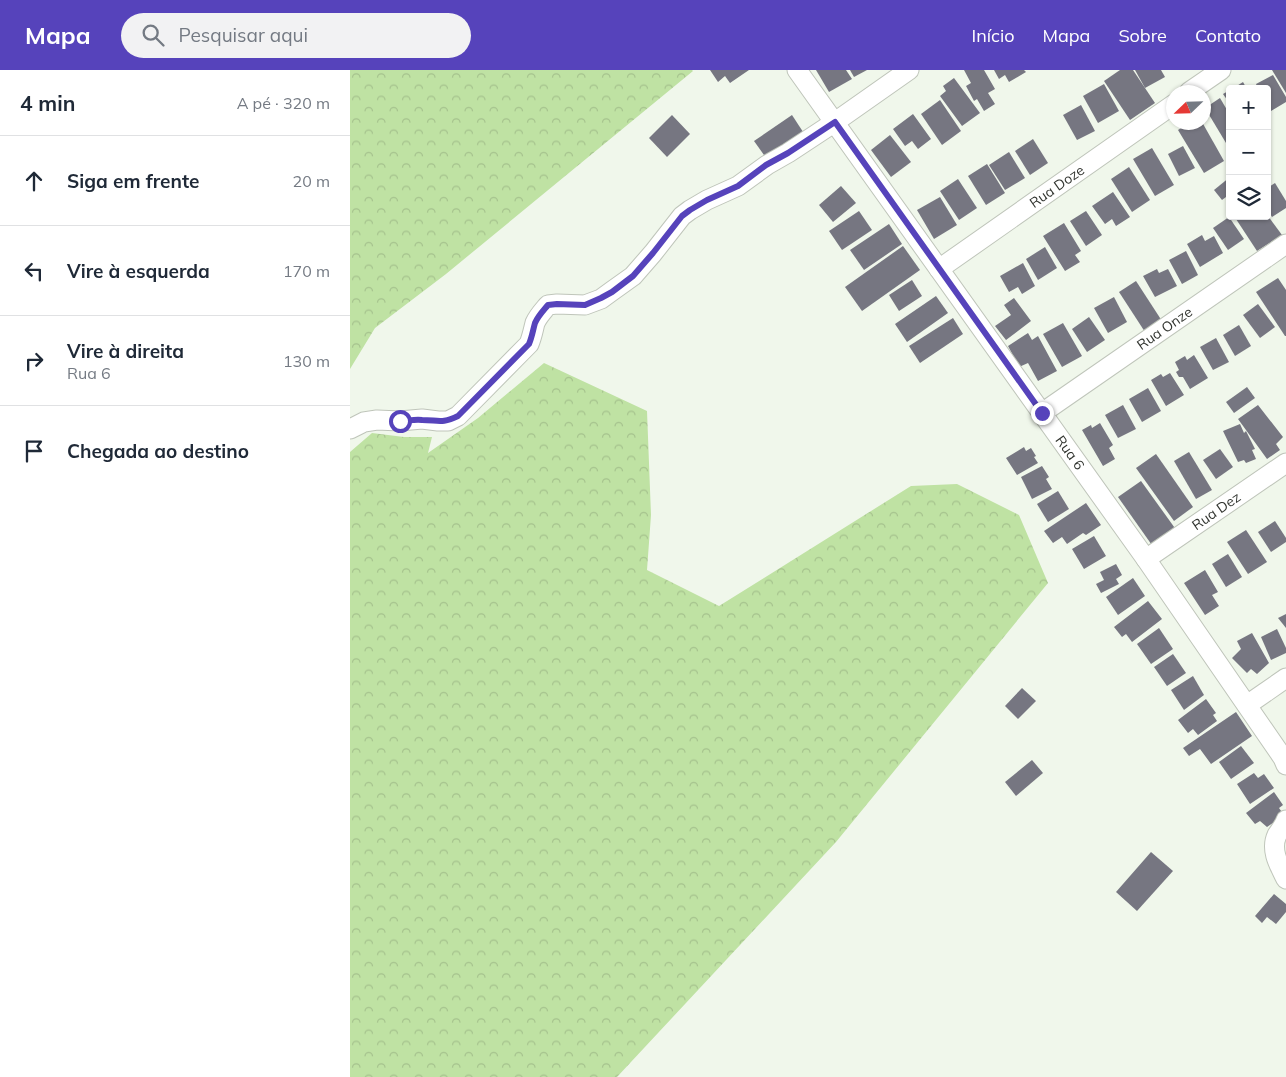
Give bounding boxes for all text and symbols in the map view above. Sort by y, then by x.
search box [121,13,471,58]
text: Mapa [25,20,91,50]
icon: search [139,21,167,49]
text: Pesquisar aqui [179,23,308,47]
text: Início [972,24,1015,47]
text: Mapa [1043,24,1090,47]
text: Sobre [1118,24,1167,47]
text: Contato [1195,24,1261,47]
north arrow [1166,85,1211,130]
map controls [1226,85,1271,220]
button: + [1226,85,1271,130]
text: 4 min [20,90,75,116]
text: A pé · 320 m [237,93,330,113]
button: − [1226,130,1271,175]
street label: Rua Doze [1026,161,1088,212]
icon: ahead [20,167,48,195]
text: Siga em frente [67,169,199,193]
text: 20 m [293,171,330,191]
button: layers [1226,175,1271,220]
icon: left [20,257,48,285]
text: Vire à esquerda [67,259,210,283]
text: 170 m [283,261,330,281]
street label: Rua Onze [1133,303,1196,354]
text: Vire à direita [67,339,184,363]
icon: right [20,347,48,375]
text: 130 m [283,351,330,371]
text: Rua 6 [67,363,111,383]
route end [1031,402,1054,425]
route start [389,410,412,433]
street label: Rua 6 [1052,432,1088,473]
icon: arrive [20,437,48,465]
text: Chegada ao destino [67,439,249,463]
street label: Rua Dez [1188,488,1244,534]

